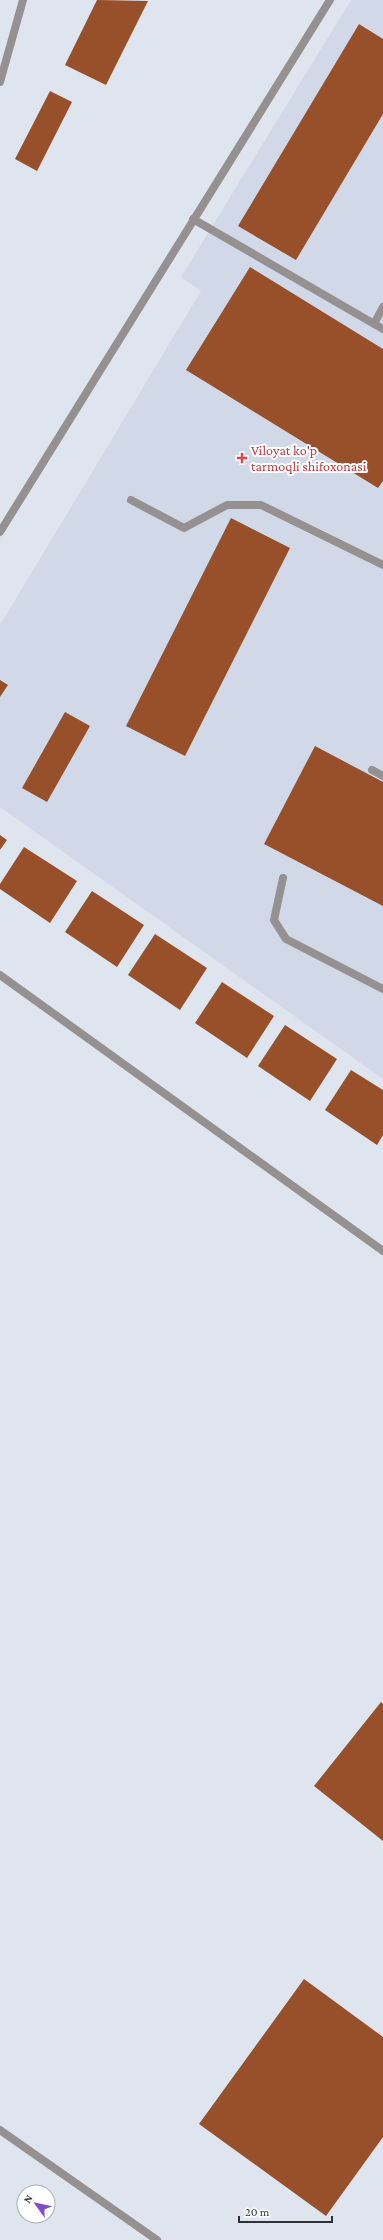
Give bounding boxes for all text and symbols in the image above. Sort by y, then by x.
place label: Viloyat ko'p tarmoqli shifoxonasi [251,442,367,474]
marker: Viloyat ko'p tarmoqli shifoxonasi [236,452,248,464]
north arrow [16,2184,56,2224]
text: N [21,2192,35,2205]
scale bar [239,2198,332,2224]
text: 20 m [245,2205,270,2219]

